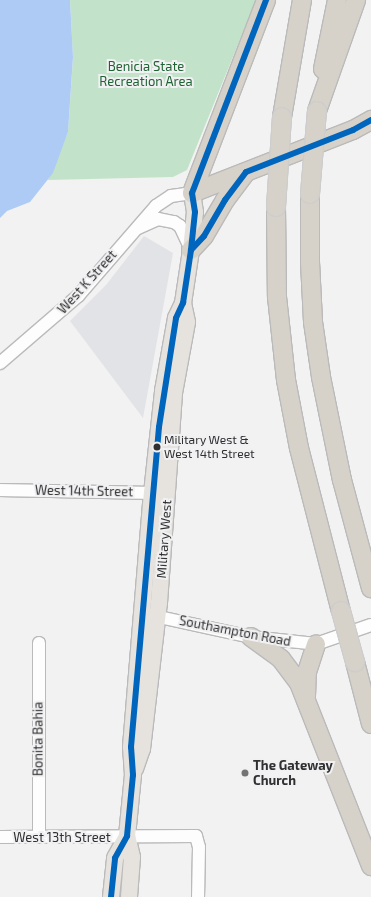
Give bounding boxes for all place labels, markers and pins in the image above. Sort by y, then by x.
place label: Military West & West 14th Street [164,433,255,461]
marker: Military West & West 14th Street [152,442,162,452]
place label: The Gateway Church [253,758,333,789]
marker: The Gateway Church [240,768,250,778]

